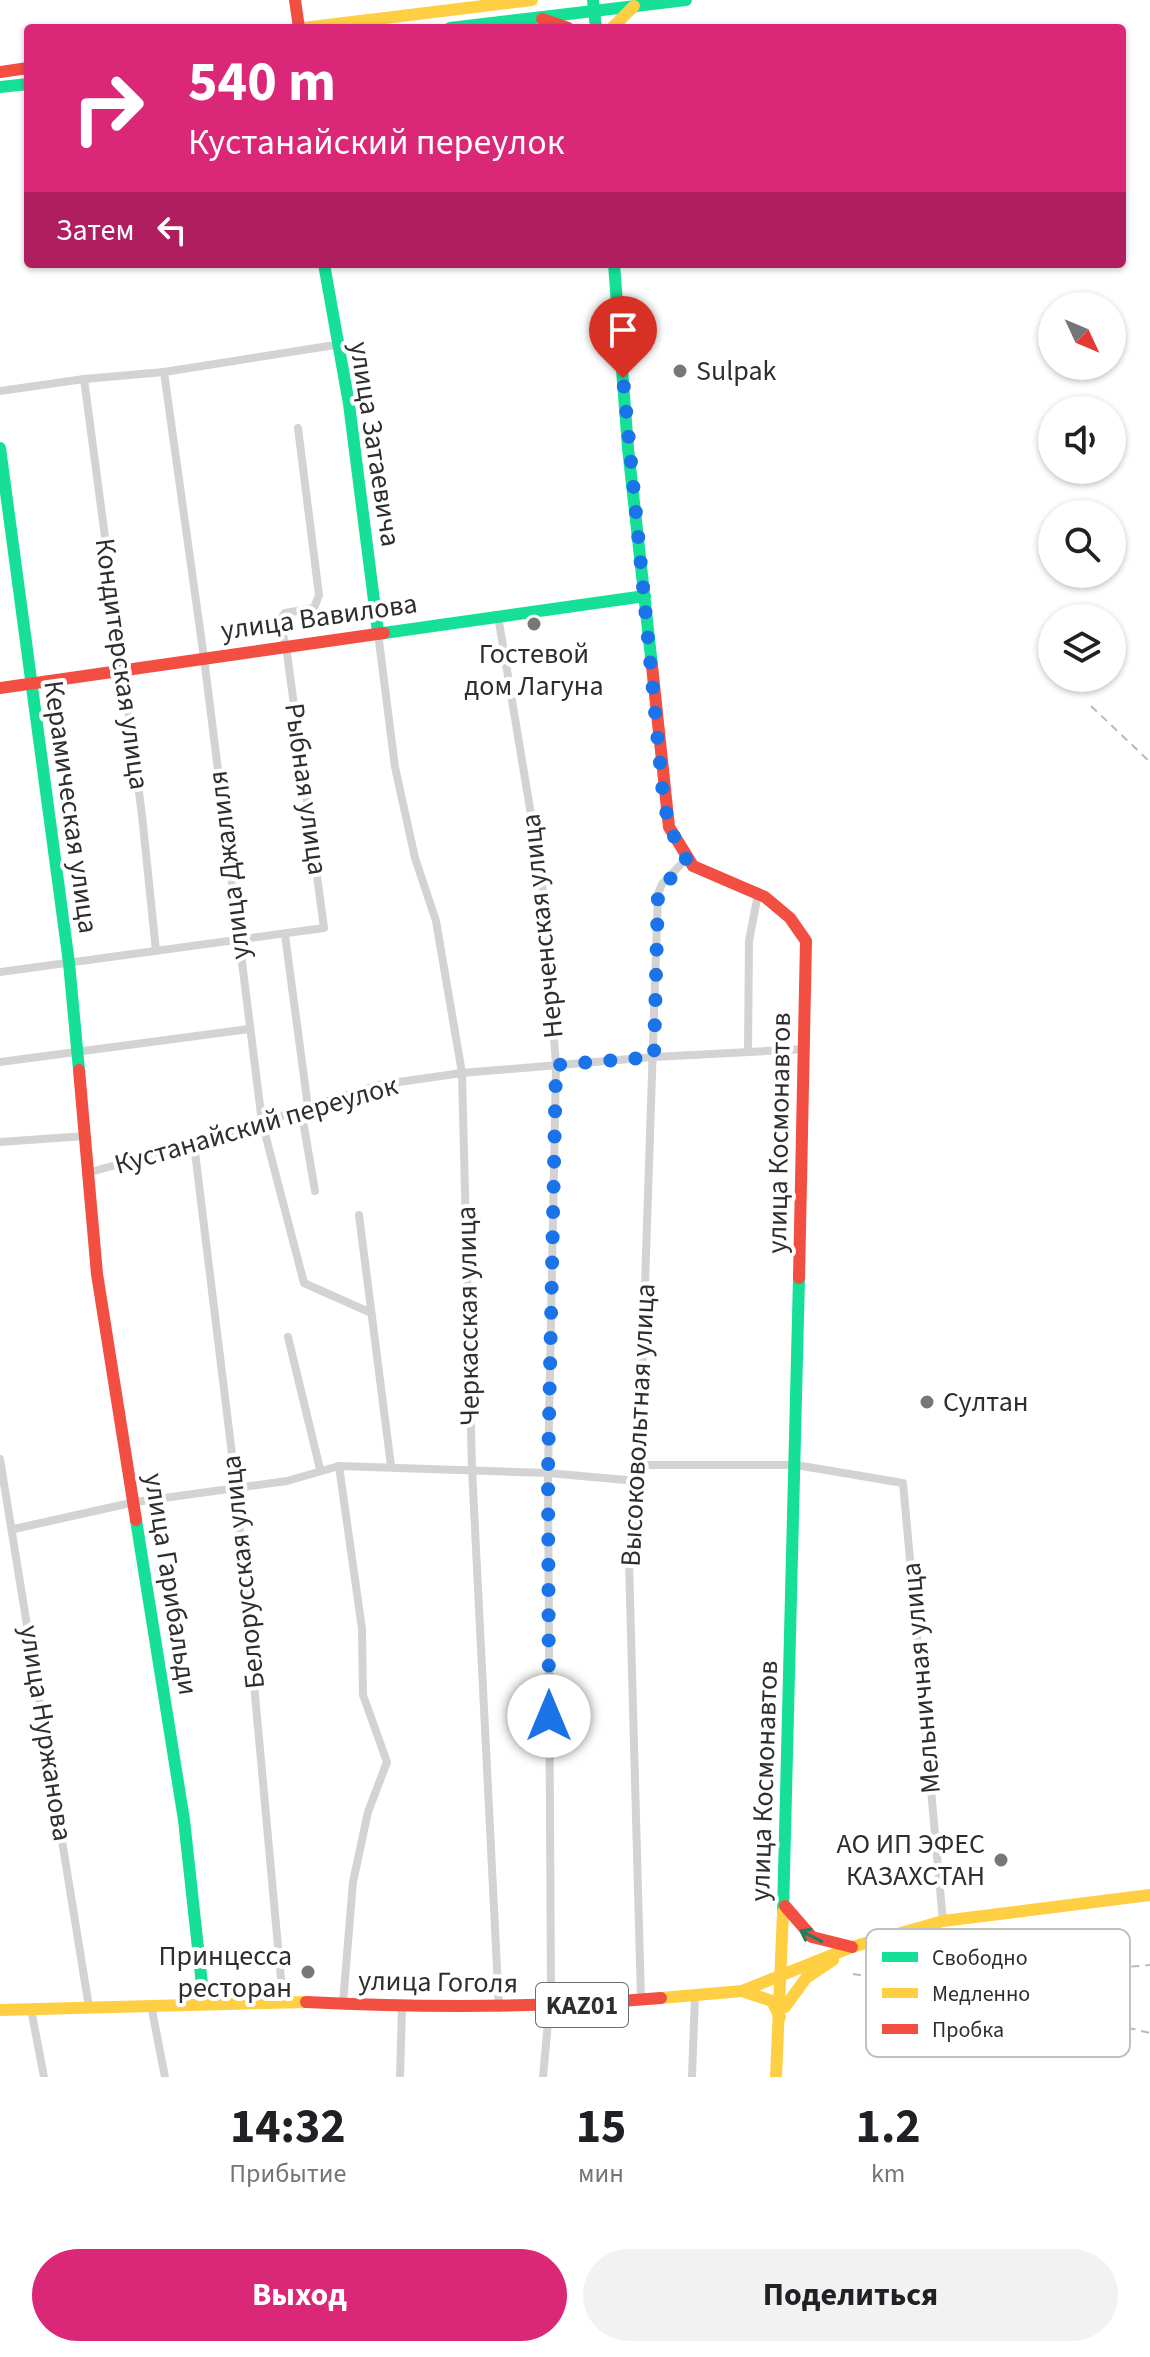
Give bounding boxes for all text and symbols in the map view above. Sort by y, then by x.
text: 540 m [188,43,336,122]
icon: right [56,56,160,160]
text: Кустанайский переулок [188,117,565,168]
icon: left [150,208,194,252]
text: Затем [56,209,134,252]
north arrow [1038,292,1126,380]
map controls [1038,292,1126,692]
pin [589,296,657,378]
icon: arrive [601,308,645,352]
street label: улица Затаевича [339,339,411,549]
place label: Sulpak [696,351,777,391]
marker: Sulpak [671,362,689,380]
button: sound [1038,396,1126,484]
button: search [1038,500,1126,588]
street label: Кондитерская улица [85,536,159,792]
street label: улица Вавилова [218,583,420,651]
button: layers [1038,604,1126,692]
marker: Гостевой дом Лагуна [525,615,543,633]
place label: Гостевой дом Лагуна [464,634,604,706]
street label: Керамическая улица [33,678,109,936]
street label: Рыбная улица [274,700,338,878]
street label: улица Джалиля [198,768,260,962]
street label: Нерченская улица [510,812,574,1040]
street label: улица Космонавтов [757,1012,801,1254]
street label: Кустанайский переулок [110,1065,402,1185]
street label: Черкасская улица [446,1206,490,1426]
street label: Высоковольтная улица [611,1282,665,1568]
place label: Султан [943,1382,1028,1422]
marker: Султан [918,1393,936,1411]
street label: Белорусская улица [211,1453,275,1691]
street label: улица Гарибальди [134,1470,208,1698]
street label: Мельничная улица [891,1561,951,1795]
street label: улица Нуржанова [9,1622,83,1844]
street label: улица Космонавтов [740,1660,788,1902]
position arrow [507,1674,591,1758]
place label: АО ИП ЭФЕС КАЗАХСТАН [837,1824,985,1896]
marker: АО ИП ЭФЕС КАЗАХСТАН [992,1851,1010,1869]
one-way arrow [800,1927,823,1943]
legend [866,1929,1130,2057]
place label: Принцесса ресторан [159,1936,292,2008]
text: Свободно [932,1942,1028,1974]
street label: улица Гоголя [358,1961,518,2003]
marker: Принцесса ресторан [299,1963,317,1981]
text: Медленно [932,1978,1030,2010]
road number: KАZ01 [536,1983,628,2027]
text: Пробка [932,2014,1004,2046]
text: 14:32 [230,2093,346,2161]
text: 15 [576,2093,626,2161]
text: 1.2 [856,2093,921,2161]
text: Прибытие [229,2155,346,2192]
text: мин [578,2155,624,2192]
text: km [871,2155,905,2192]
button: Выход [32,2249,567,2341]
button: Поделиться [583,2249,1118,2341]

